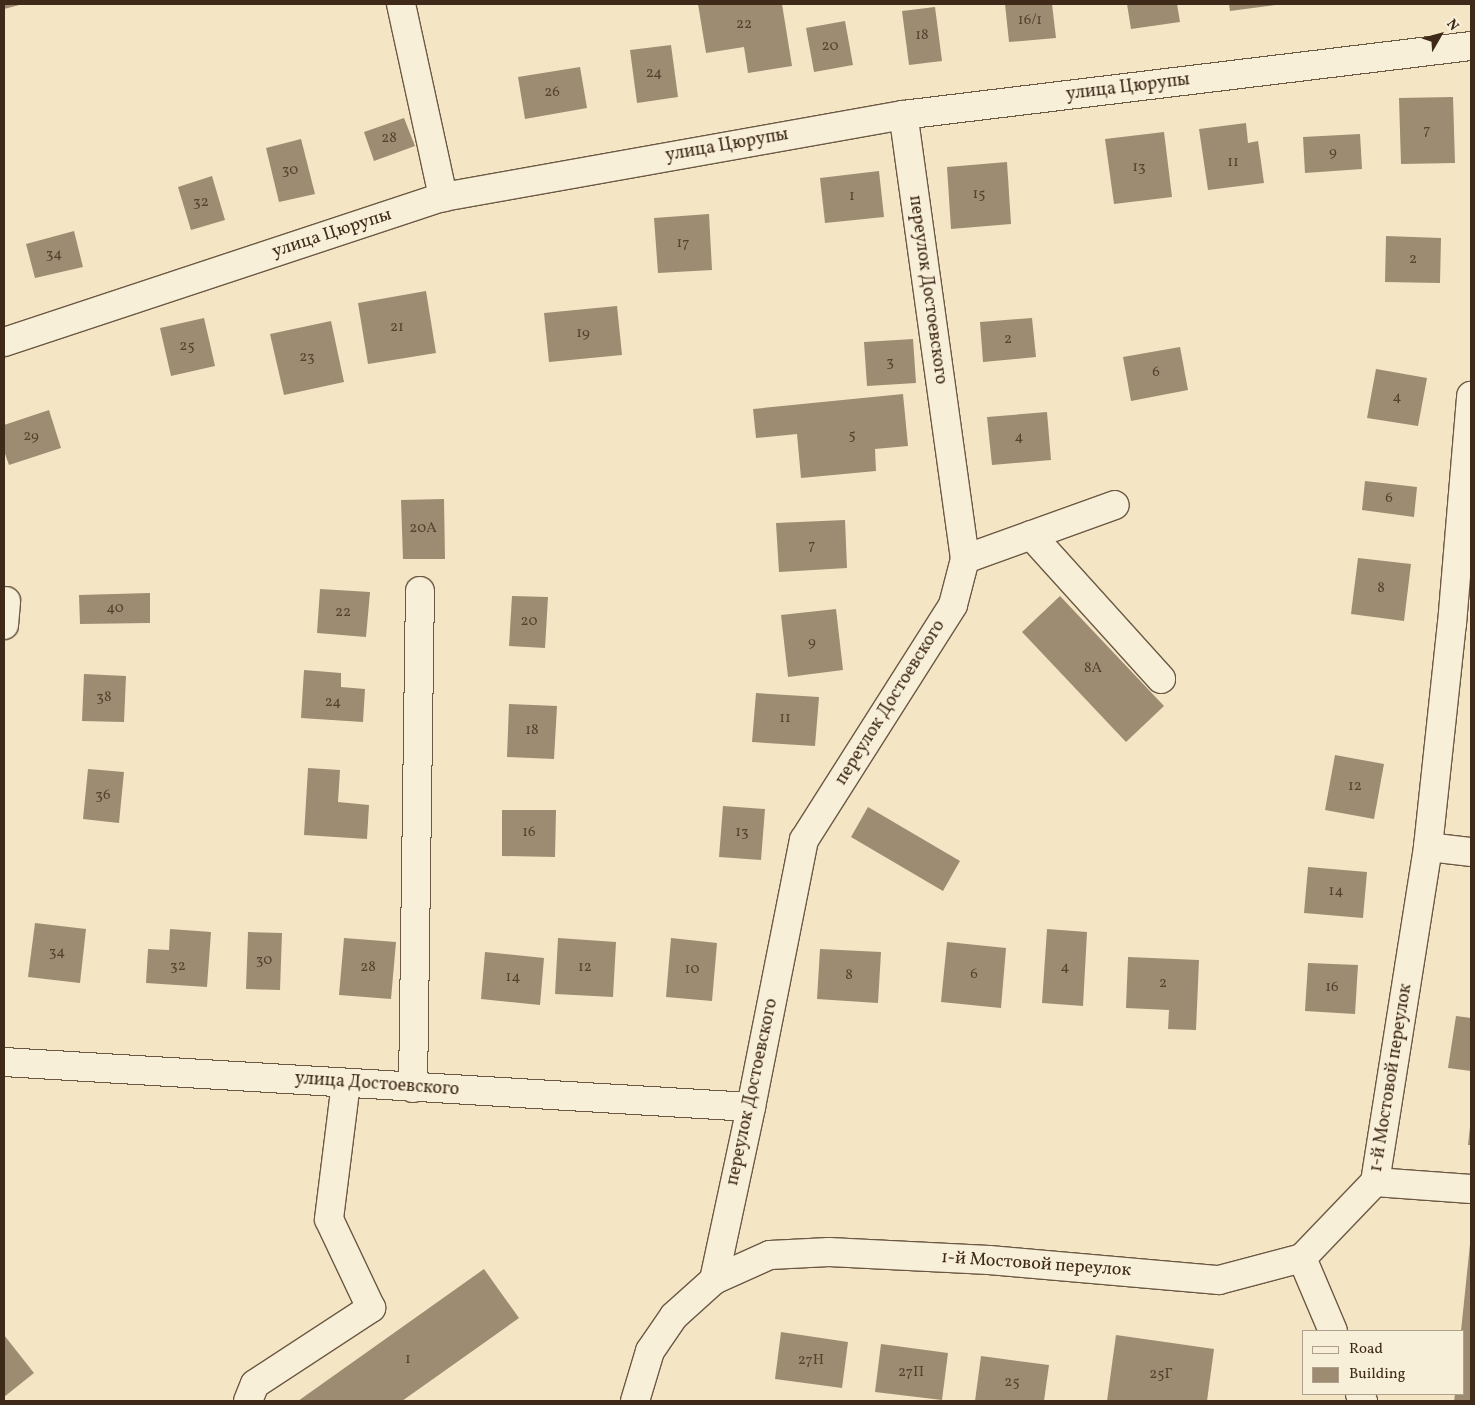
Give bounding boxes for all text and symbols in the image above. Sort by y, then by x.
north arrow [1415,10,1465,60]
house number: 16/1 [1018,12,1042,30]
house number: 22 [736,16,752,34]
text: N [1442,16,1463,35]
house number: 18 [915,27,929,45]
house number: 20 [822,38,838,56]
house number: 24 [646,65,662,83]
street label: улица Цюрупы [1065,70,1191,106]
house number: 26 [544,84,560,102]
house number: 7 [1423,122,1431,140]
street label: улица Цюрупы [664,125,790,167]
house number: 28 [381,130,397,148]
house number: 9 [1329,144,1337,162]
house number: 11 [1227,154,1239,172]
house number: 13 [1132,159,1146,177]
house number: 30 [282,162,298,180]
house number: 15 [972,186,986,204]
house number: 1 [849,188,855,206]
house number: 32 [193,194,209,212]
street label: переулок Достоевского [903,194,951,386]
street label: улица Цюрупы [269,204,395,264]
house number: 17 [676,235,690,253]
house number: 34 [46,246,62,264]
house number: 2 [1409,251,1417,269]
house number: 21 [390,319,404,337]
house number: 19 [576,325,590,343]
house number: 2 [1004,331,1012,349]
house number: 25 [179,338,195,356]
house number: 23 [299,349,315,367]
house number: 3 [886,354,894,372]
house number: 6 [1152,364,1160,382]
house number: 4 [1393,389,1401,407]
house number: 5 [848,427,856,445]
house number: 29 [23,428,39,446]
house number: 4 [1015,429,1023,447]
house number: 6 [1385,490,1393,508]
house number: 20А [409,520,437,538]
house number: 7 [808,537,816,555]
house number: 8 [1377,580,1385,598]
house number: 40 [106,600,124,618]
house number: 22 [335,604,351,622]
house number: 20 [521,613,537,631]
street label: переулок Достоевского [831,616,951,790]
house number: 9 [808,634,816,652]
house number: 8А [1084,660,1102,678]
house number: 38 [96,689,112,707]
house number: 24 [325,694,341,712]
house number: 11 [779,710,791,728]
house number: 18 [525,722,539,740]
house number: 12 [1348,778,1362,796]
house number: 36 [95,787,111,805]
house number: 16 [522,824,536,842]
house number: 13 [735,824,749,842]
house number: 14 [1329,883,1343,901]
house number: 34 [49,944,65,962]
house number: 30 [256,952,272,970]
house number: 32 [170,958,186,976]
house number: 28 [360,959,376,977]
house number: 12 [578,959,592,977]
house number: 4 [1061,959,1069,977]
house number: 10 [685,961,699,979]
house number: 6 [970,966,978,984]
house number: 8 [845,967,853,985]
house number: 14 [506,969,520,987]
house number: 2 [1159,975,1167,993]
house number: 16 [1325,979,1339,997]
street label: 1-й Мостовой переулок [1366,982,1418,1174]
street label: переулок Достоевского [723,996,783,1188]
street label: улица Достоевского [294,1068,460,1102]
street label: 1-й Мостовой переулок [940,1248,1132,1282]
legend [1302,1330,1465,1395]
text: Road [1349,1339,1383,1360]
house number: 1 [405,1351,411,1369]
house number: 27Н [798,1352,824,1370]
house number: 27П [898,1364,924,1382]
text: Building [1349,1364,1405,1385]
house number: 25Г [1149,1366,1173,1384]
house number: 25 [1004,1374,1020,1392]

